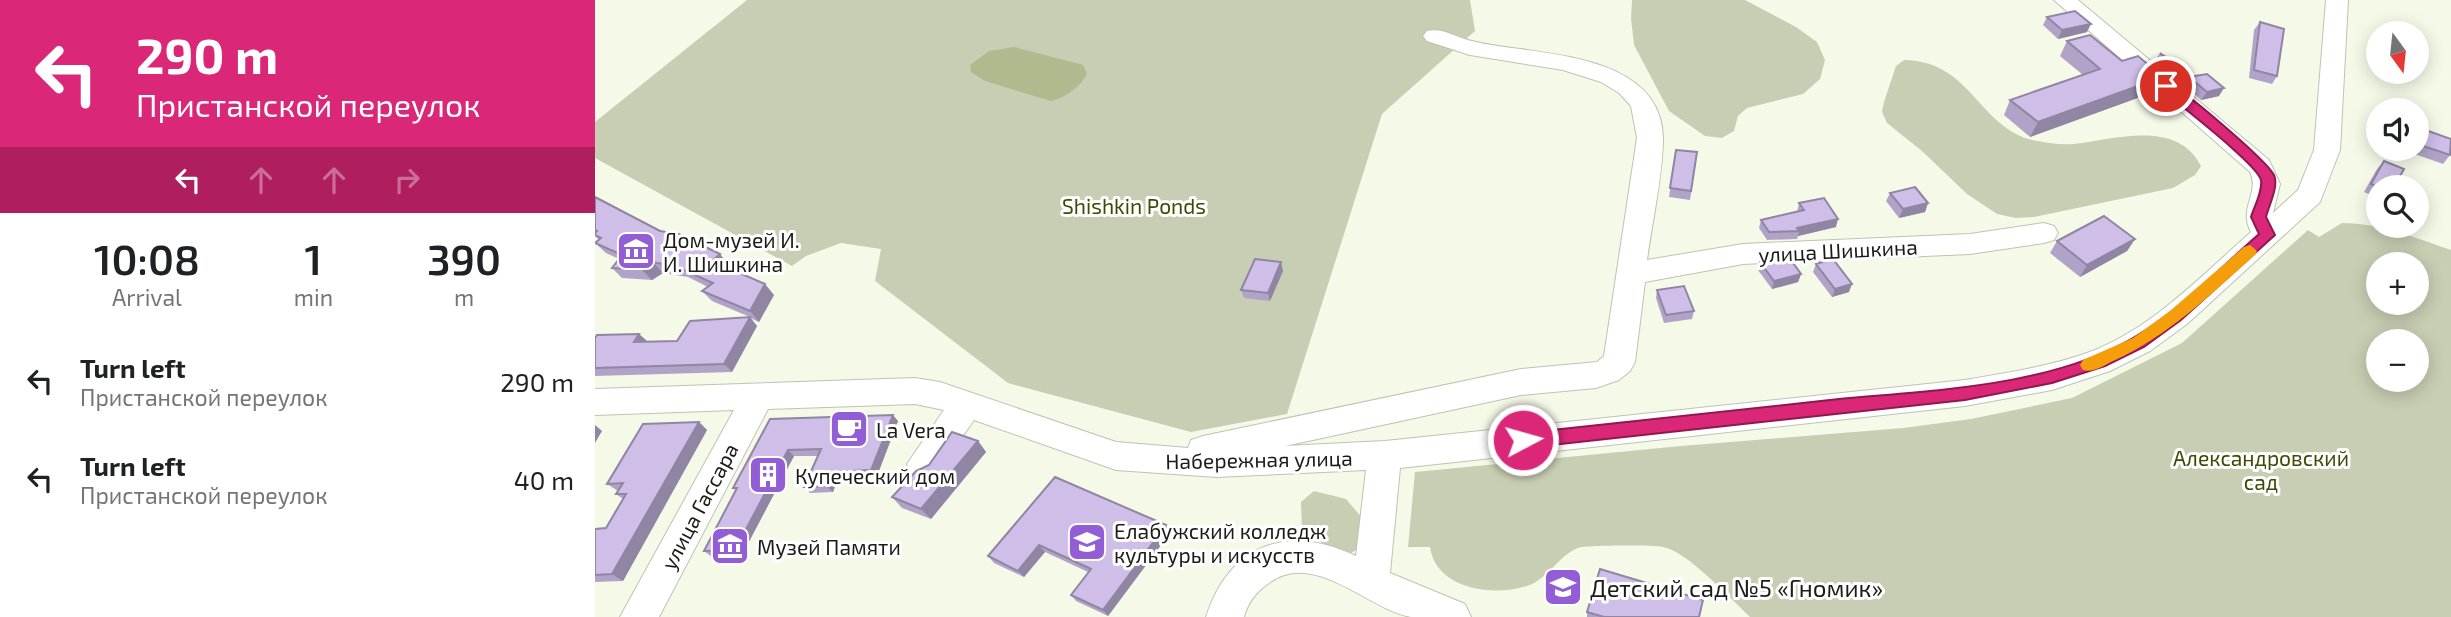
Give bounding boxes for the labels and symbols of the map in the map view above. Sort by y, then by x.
north arrow [2366,21,2429,84]
pin [2136,56,2196,116]
park label: Shishkin Ponds [1062,193,1206,218]
place label: Дом-музей И. И. Шишкина [663,227,800,276]
museum icon: Дом-музей И. И. Шишкина [615,230,657,272]
street label: улица Шишкина [1758,233,1918,268]
position arrow [1486,403,1560,477]
cafe icon: La Vera [828,408,870,450]
place label: La Vera [876,417,946,442]
street label: улица Гассара [655,439,744,574]
street label: Набережная улица [1165,445,1353,474]
park label: Александровский сад [2173,445,2349,494]
building icon: Купеческий дом [747,454,789,496]
place label: Купеческий дом [795,463,955,489]
place label: Елабужский колледж культуры и искусств [1114,518,1326,568]
school or university icon: Елабужский колледж культуры и искусств [1066,521,1108,563]
museum icon: Музей Памяти [709,525,751,567]
place label: Музей Памяти [757,534,901,560]
school or university icon: Детский сад №5 «Гномик» [1542,566,1584,608]
place label: Детский сад №5 «Гномик» [1590,573,1883,602]

